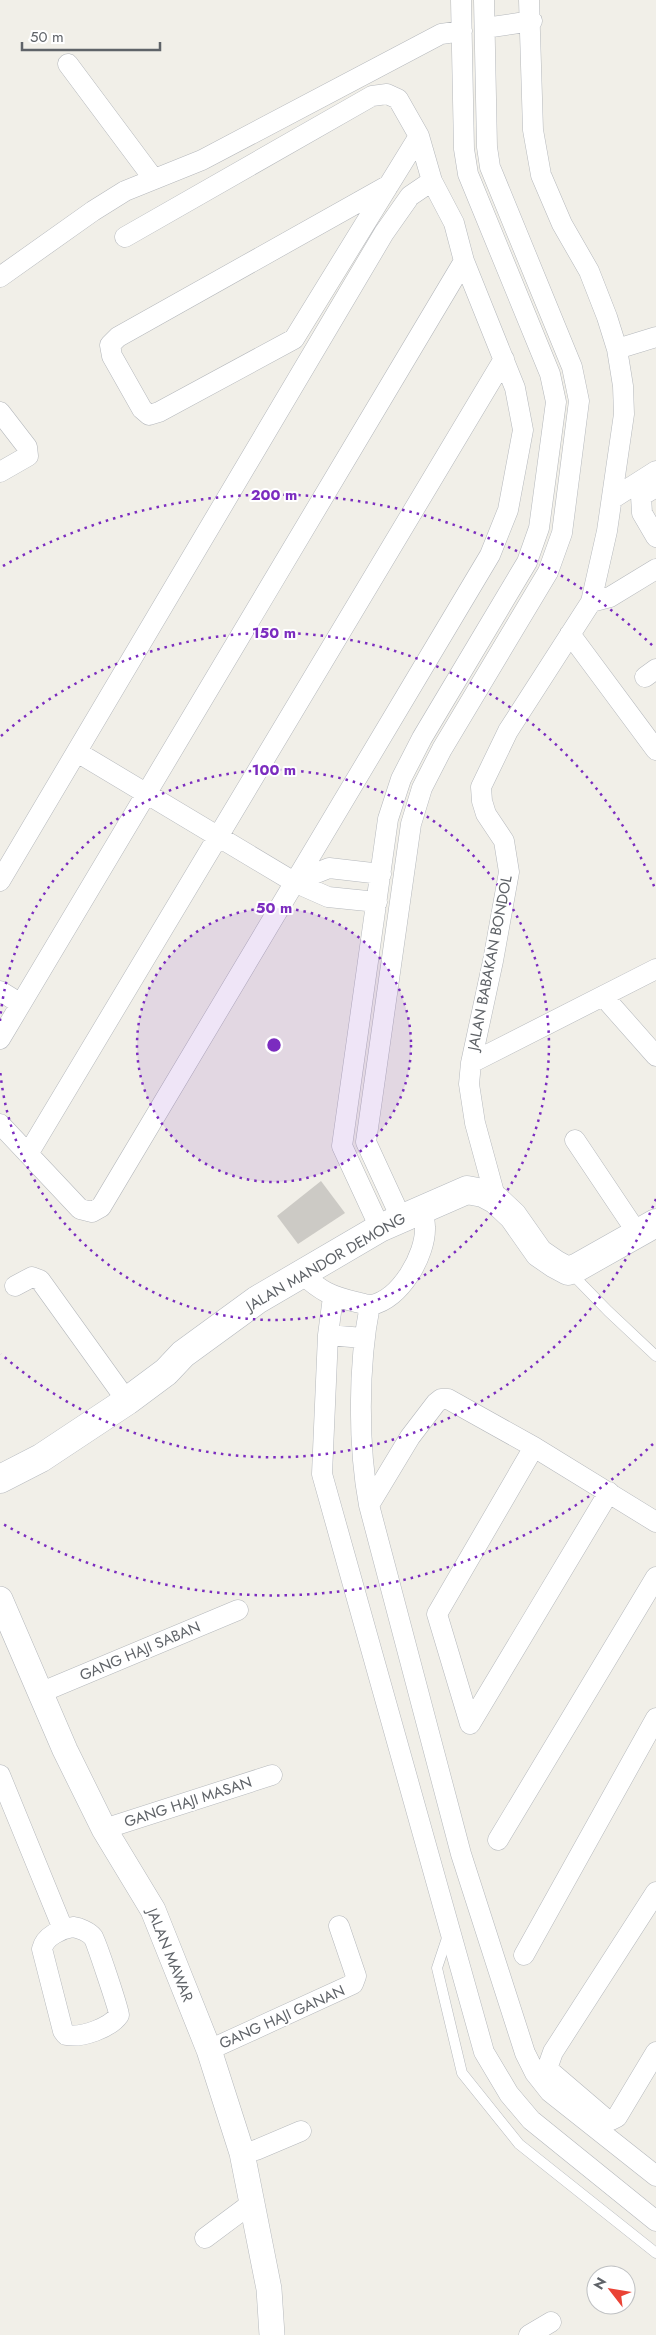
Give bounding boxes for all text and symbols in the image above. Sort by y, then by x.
scale bar [22,20,160,52]
text: 50 m [30,26,64,48]
text: 200 m [251,484,297,506]
text: 150 m [252,622,296,644]
text: 100 m [252,759,296,781]
street label: JALAN BABAKAN BONDOL [462,873,518,1054]
text: 50 m [256,897,292,919]
centre of rings [265,1036,283,1054]
street label: JALAN MANDOR DEMONG [240,1207,410,1318]
street label: GANG HAJI SABAN [76,1616,204,1686]
street label: GANG HAJI MASAN [121,1771,255,1833]
street label: JALAN MAWAR [141,1903,199,2006]
street label: GANG HAJI GANAN [216,1979,348,2055]
north arrow [586,2265,636,2315]
text: N [588,2273,611,2293]

